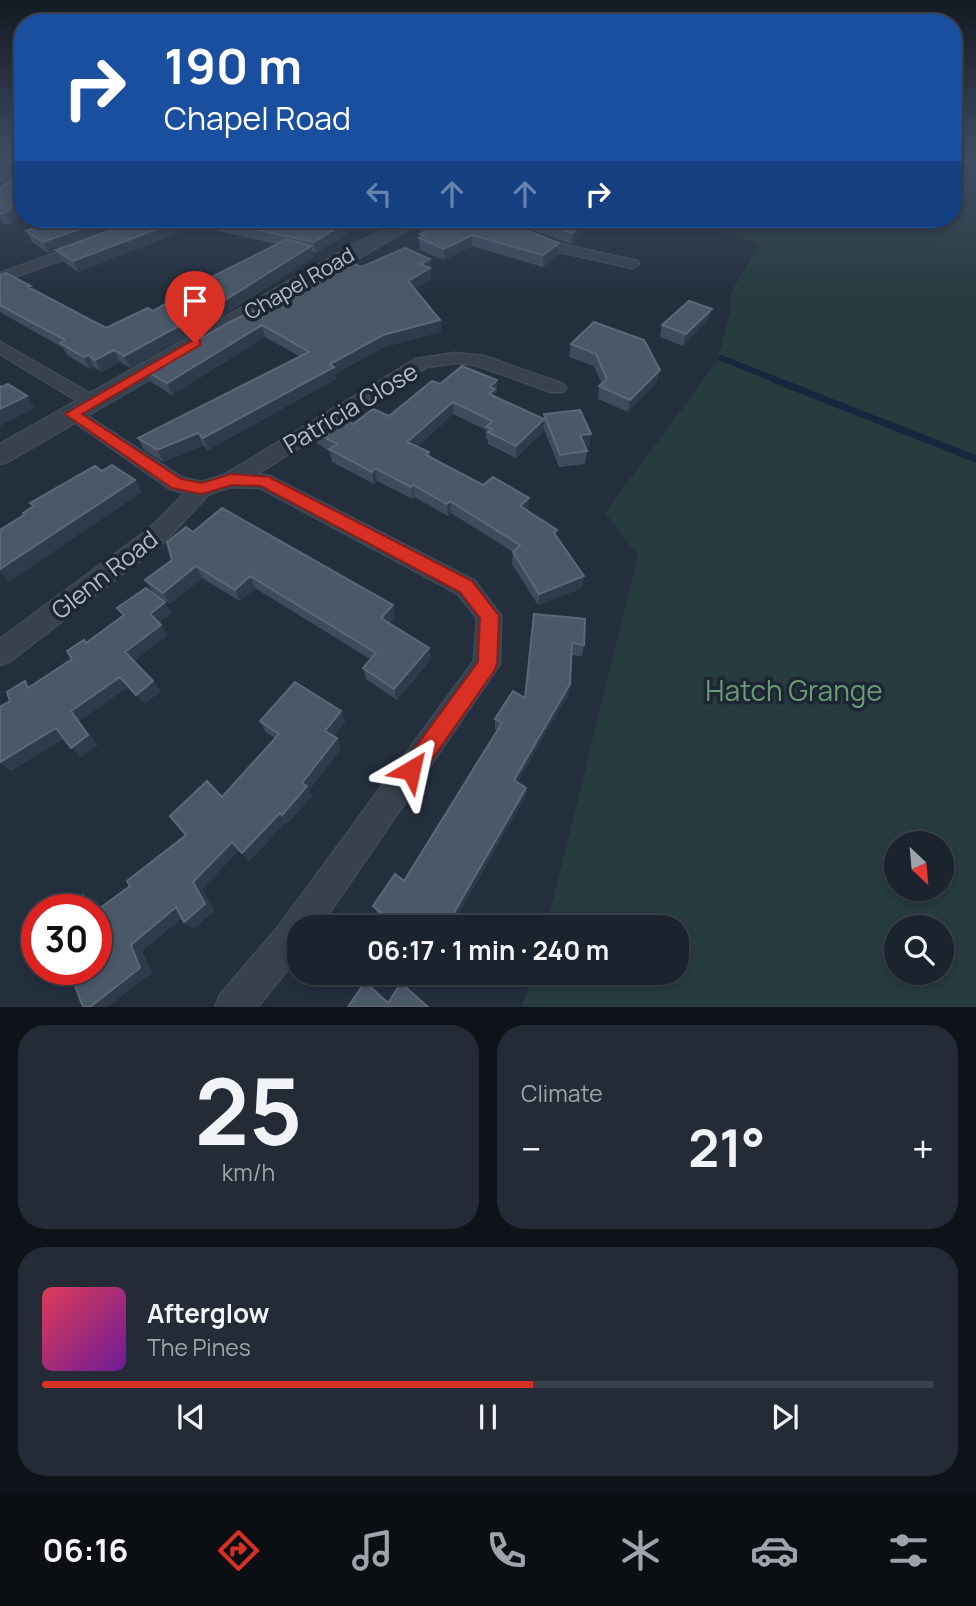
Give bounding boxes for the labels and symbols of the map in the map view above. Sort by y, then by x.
street label: Chapel Road [239,240,359,326]
pin [165,271,225,343]
street label: Patricia Close [277,354,423,460]
street label: Glenn Road [44,522,164,626]
park label: Hatch Grange [705,671,883,709]
position arrow [374,733,448,807]
north arrow [884,831,954,901]
speed limit sign: 30 [21,894,112,985]

